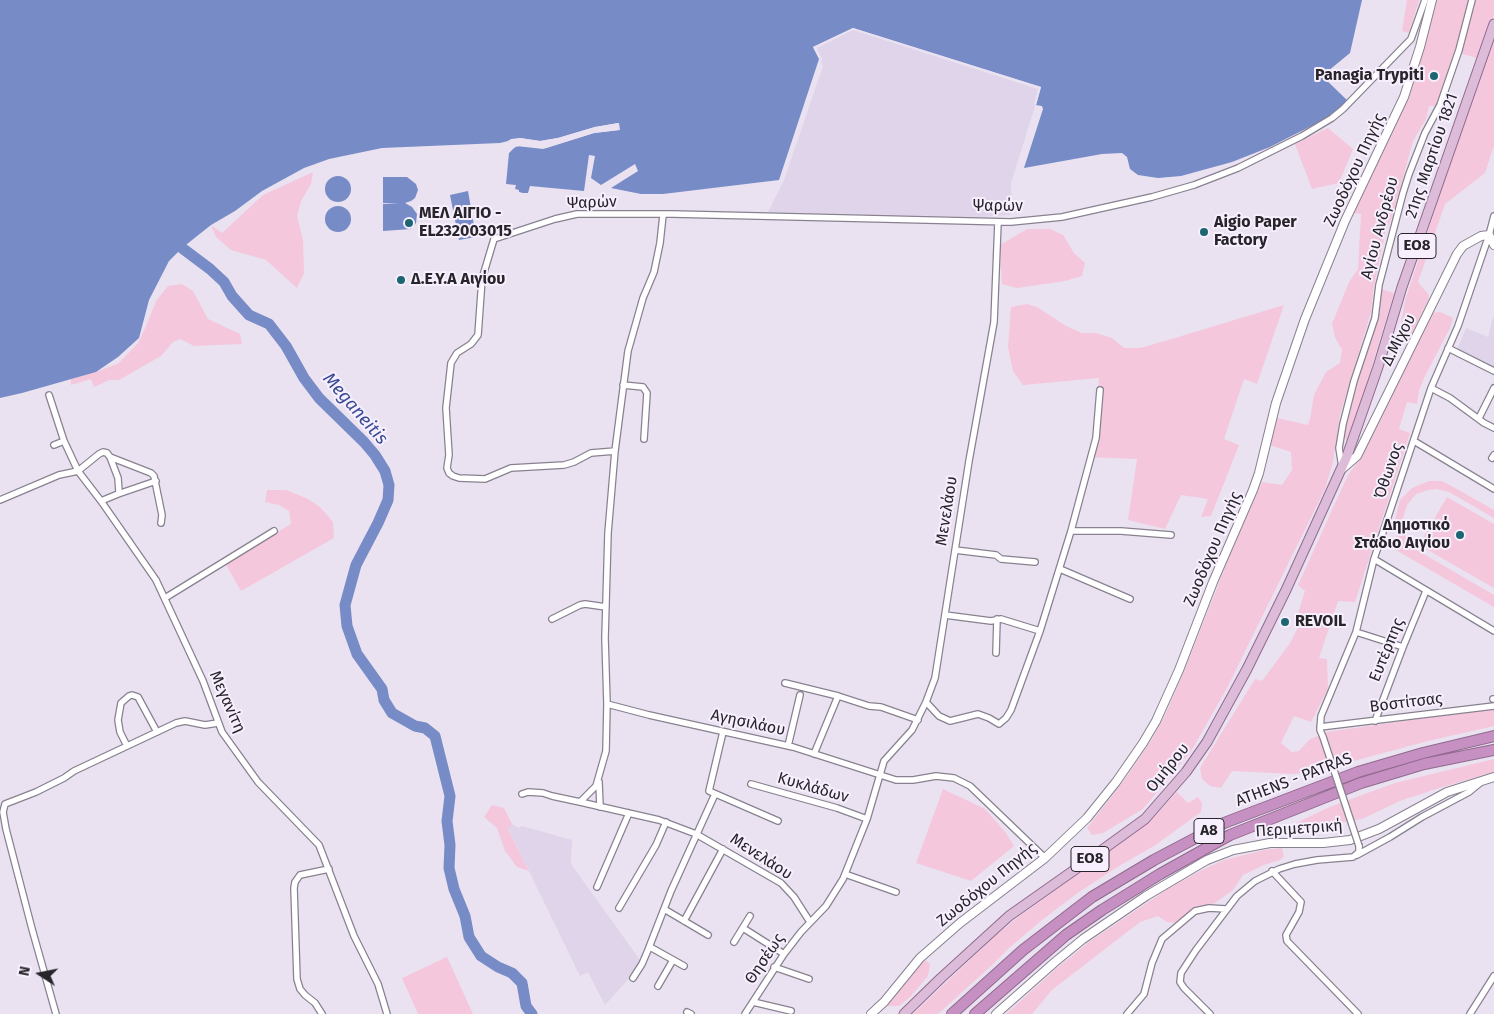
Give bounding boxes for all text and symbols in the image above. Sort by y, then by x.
place label: Panagia Trypiti [1315,66,1424,86]
marker: Panagia Trypiti [1428,70,1440,82]
street label: 21ης Μαρτίου 1821 [1402,91,1462,221]
street label: Ζωοδόχου Πηγής [1320,110,1390,230]
street label: Αγίου Ανδρέου [1357,175,1403,281]
street label: Ψαρών [567,193,617,213]
street label: Ψαρών [973,197,1023,217]
place label: ΜΕΛ ΑΙΓΙΟ - EL232003015 [419,204,512,242]
place label: Aigio Paper Factory [1214,213,1297,251]
marker: ΜΕΛ ΑΙΓΙΟ - EL232003015 [403,217,415,229]
marker: Aigio Paper Factory [1198,226,1210,238]
road number: ΕΟ8 [1398,234,1436,258]
place label: Δ.Ε.Υ.Α Αιγίου [411,270,505,290]
marker: Δ.Ε.Υ.Α Αιγίου [395,274,407,286]
street label: Δ.Μίχου [1378,311,1420,369]
water label: Meganeitis [318,369,392,449]
street label: Όθωνος [1370,440,1408,502]
street label: Μενελάου [932,475,962,547]
street label: Ζωοδόχου Πηγής [1180,489,1246,609]
place label: Δημοτικό Στάδιο Αιγίου [1354,516,1450,554]
marker: Δημοτικό Στάδιο Αιγίου [1454,529,1466,541]
place label: REVOIL [1295,612,1346,632]
street label: Ευτέρπης [1366,615,1408,685]
marker: REVOIL [1279,616,1291,628]
street label: Μεγανίτη [205,668,249,736]
street label: Βοστίτσας [1369,689,1443,717]
street label: Αγησιλάου [709,706,787,740]
street label: Ομήρου [1142,740,1194,796]
street label: ATHENS - PATRAS [1233,749,1355,811]
street label: Κυκλάδων [775,769,851,807]
street label: Περιμετρική [1255,816,1343,842]
road number: Α8 [1194,818,1224,844]
street label: Μενελάου [726,830,796,884]
street label: Ζωοδόχου Πηγής [933,839,1041,931]
road number: ΕΟ8 [1071,846,1109,872]
street label: Θησέως [741,930,789,988]
north arrow [15,949,65,999]
text: N [16,965,34,977]

